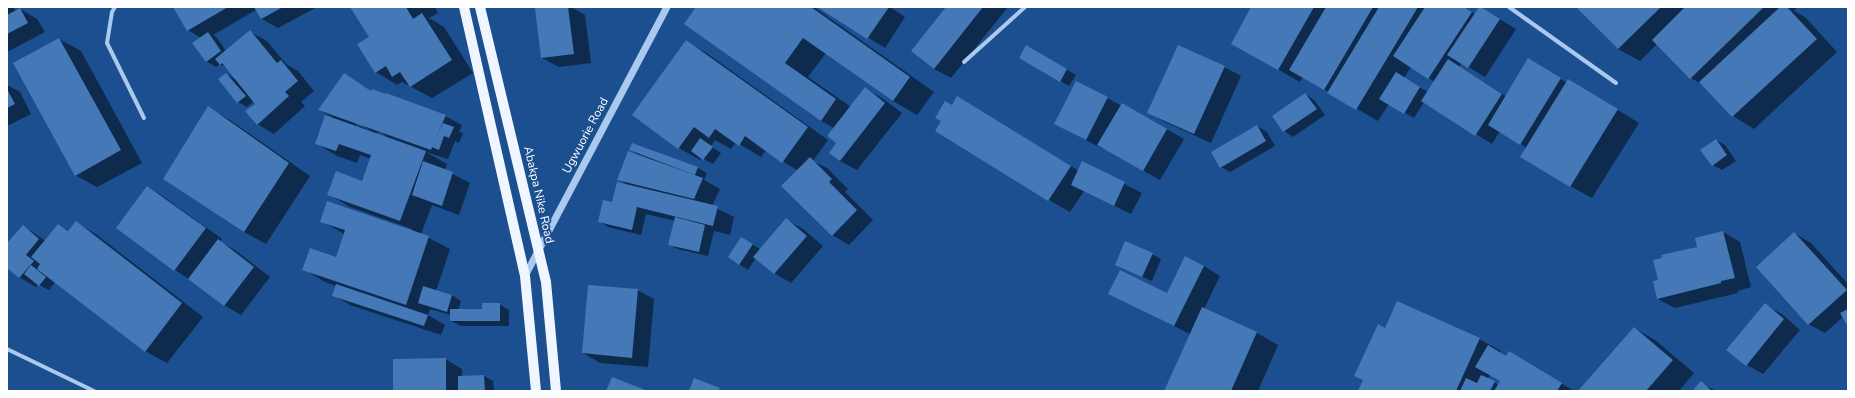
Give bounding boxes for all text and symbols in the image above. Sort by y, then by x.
street label: Ugwuorie Road [560,96,612,176]
street label: Abakpa Nike Road [520,145,556,245]

